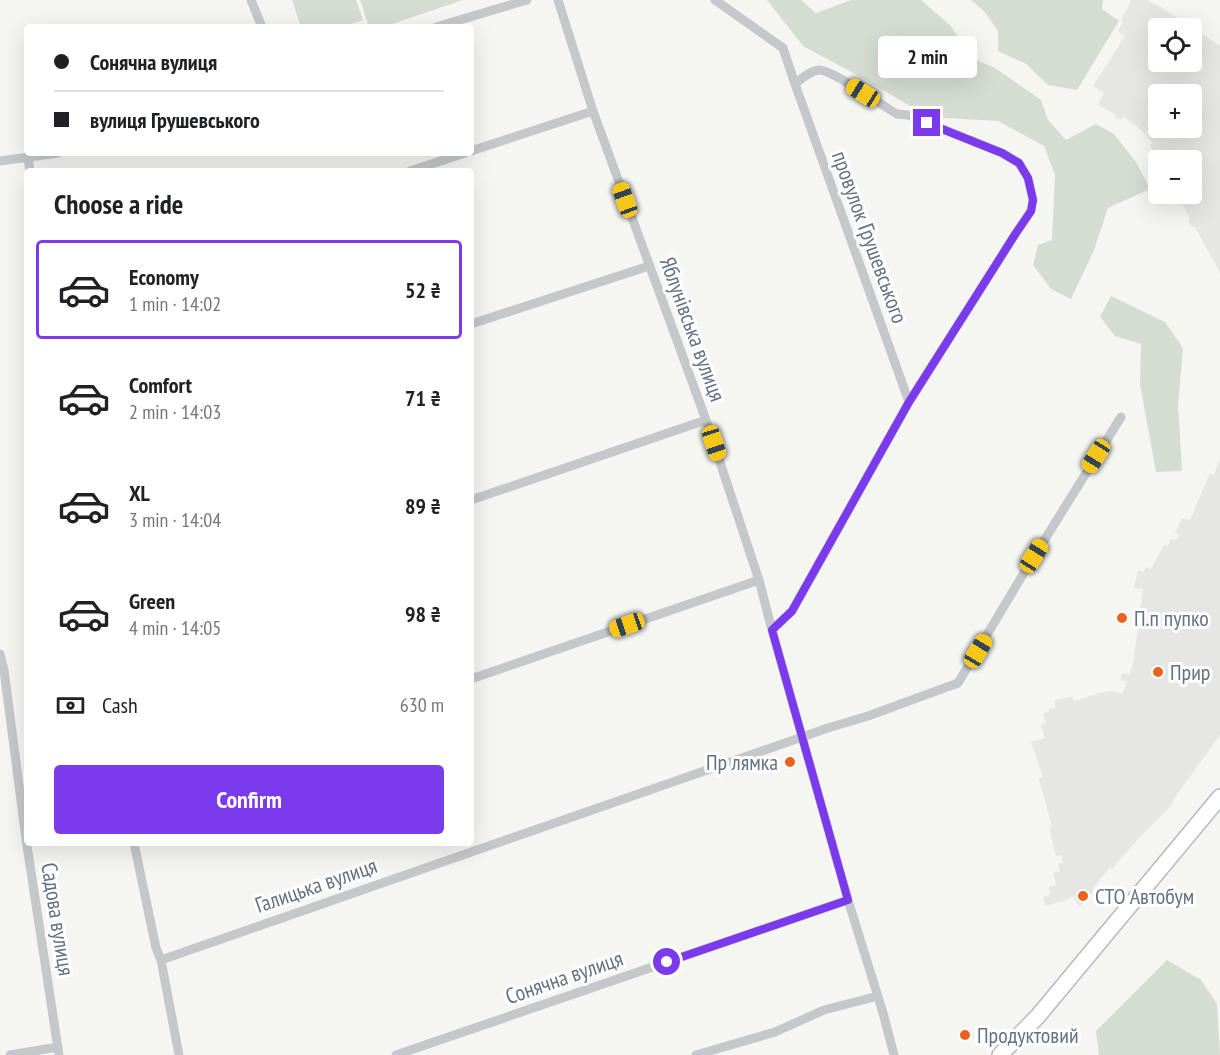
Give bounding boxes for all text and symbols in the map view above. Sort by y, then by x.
map controls [1148,18,1202,204]
button: locate [1148,18,1202,72]
callout: 2 min [878,36,976,78]
text: 2 min [907,44,948,70]
text: Сонячна вулиця [90,48,217,76]
car [843,76,883,110]
button: + [1148,84,1202,138]
text: вулиця Грушевського [90,106,260,134]
route end [913,109,940,136]
street label: провулок Грушевського [826,147,914,327]
button: − [1148,150,1202,204]
car [610,180,640,220]
text: Choose a ride [54,187,183,221]
street label: Яблунівська вулиця [654,253,732,405]
icon: car [57,263,111,317]
text: Economy [129,263,199,291]
text: 52 ₴ [405,276,441,304]
text: 1 min · 14:02 [129,291,221,317]
icon: car [57,371,111,425]
text: Comfort [129,371,192,399]
text: 71 ₴ [405,384,441,412]
text: 2 min · 14:03 [129,399,221,425]
car [700,423,728,463]
car [1079,436,1113,476]
icon: car [57,479,111,533]
text: XL [129,479,150,507]
text: 89 ₴ [405,492,441,520]
text: 3 min · 14:04 [129,507,221,533]
car [1017,536,1051,576]
icon: car [57,587,111,641]
text: Green [129,587,175,615]
text: 98 ₴ [405,600,441,628]
place label: П.п пупко [1134,604,1209,632]
car [607,611,647,639]
marker: П.п пупко [1115,611,1129,625]
text: 4 min · 14:05 [129,615,221,641]
car [961,631,995,671]
place label: Прир [1170,658,1210,686]
marker: Прир [1151,665,1165,679]
icon: cash [54,689,87,722]
text: Cash [102,691,138,719]
text: 630 m [400,692,444,718]
place label: Пр лямка [706,748,778,776]
marker: Пр лямка [783,755,797,769]
button: Confirm [54,765,444,834]
street label: Галицька вулиця [251,851,381,919]
street label: Садова вулиця [35,860,81,978]
place label: СТО Автобум [1095,882,1194,910]
marker: СТО Автобум [1076,889,1090,903]
street label: Сонячна вулиця [502,944,626,1010]
route start [653,948,680,975]
place label: Продуктовий [977,1021,1079,1049]
marker: Продуктовий [958,1028,972,1042]

